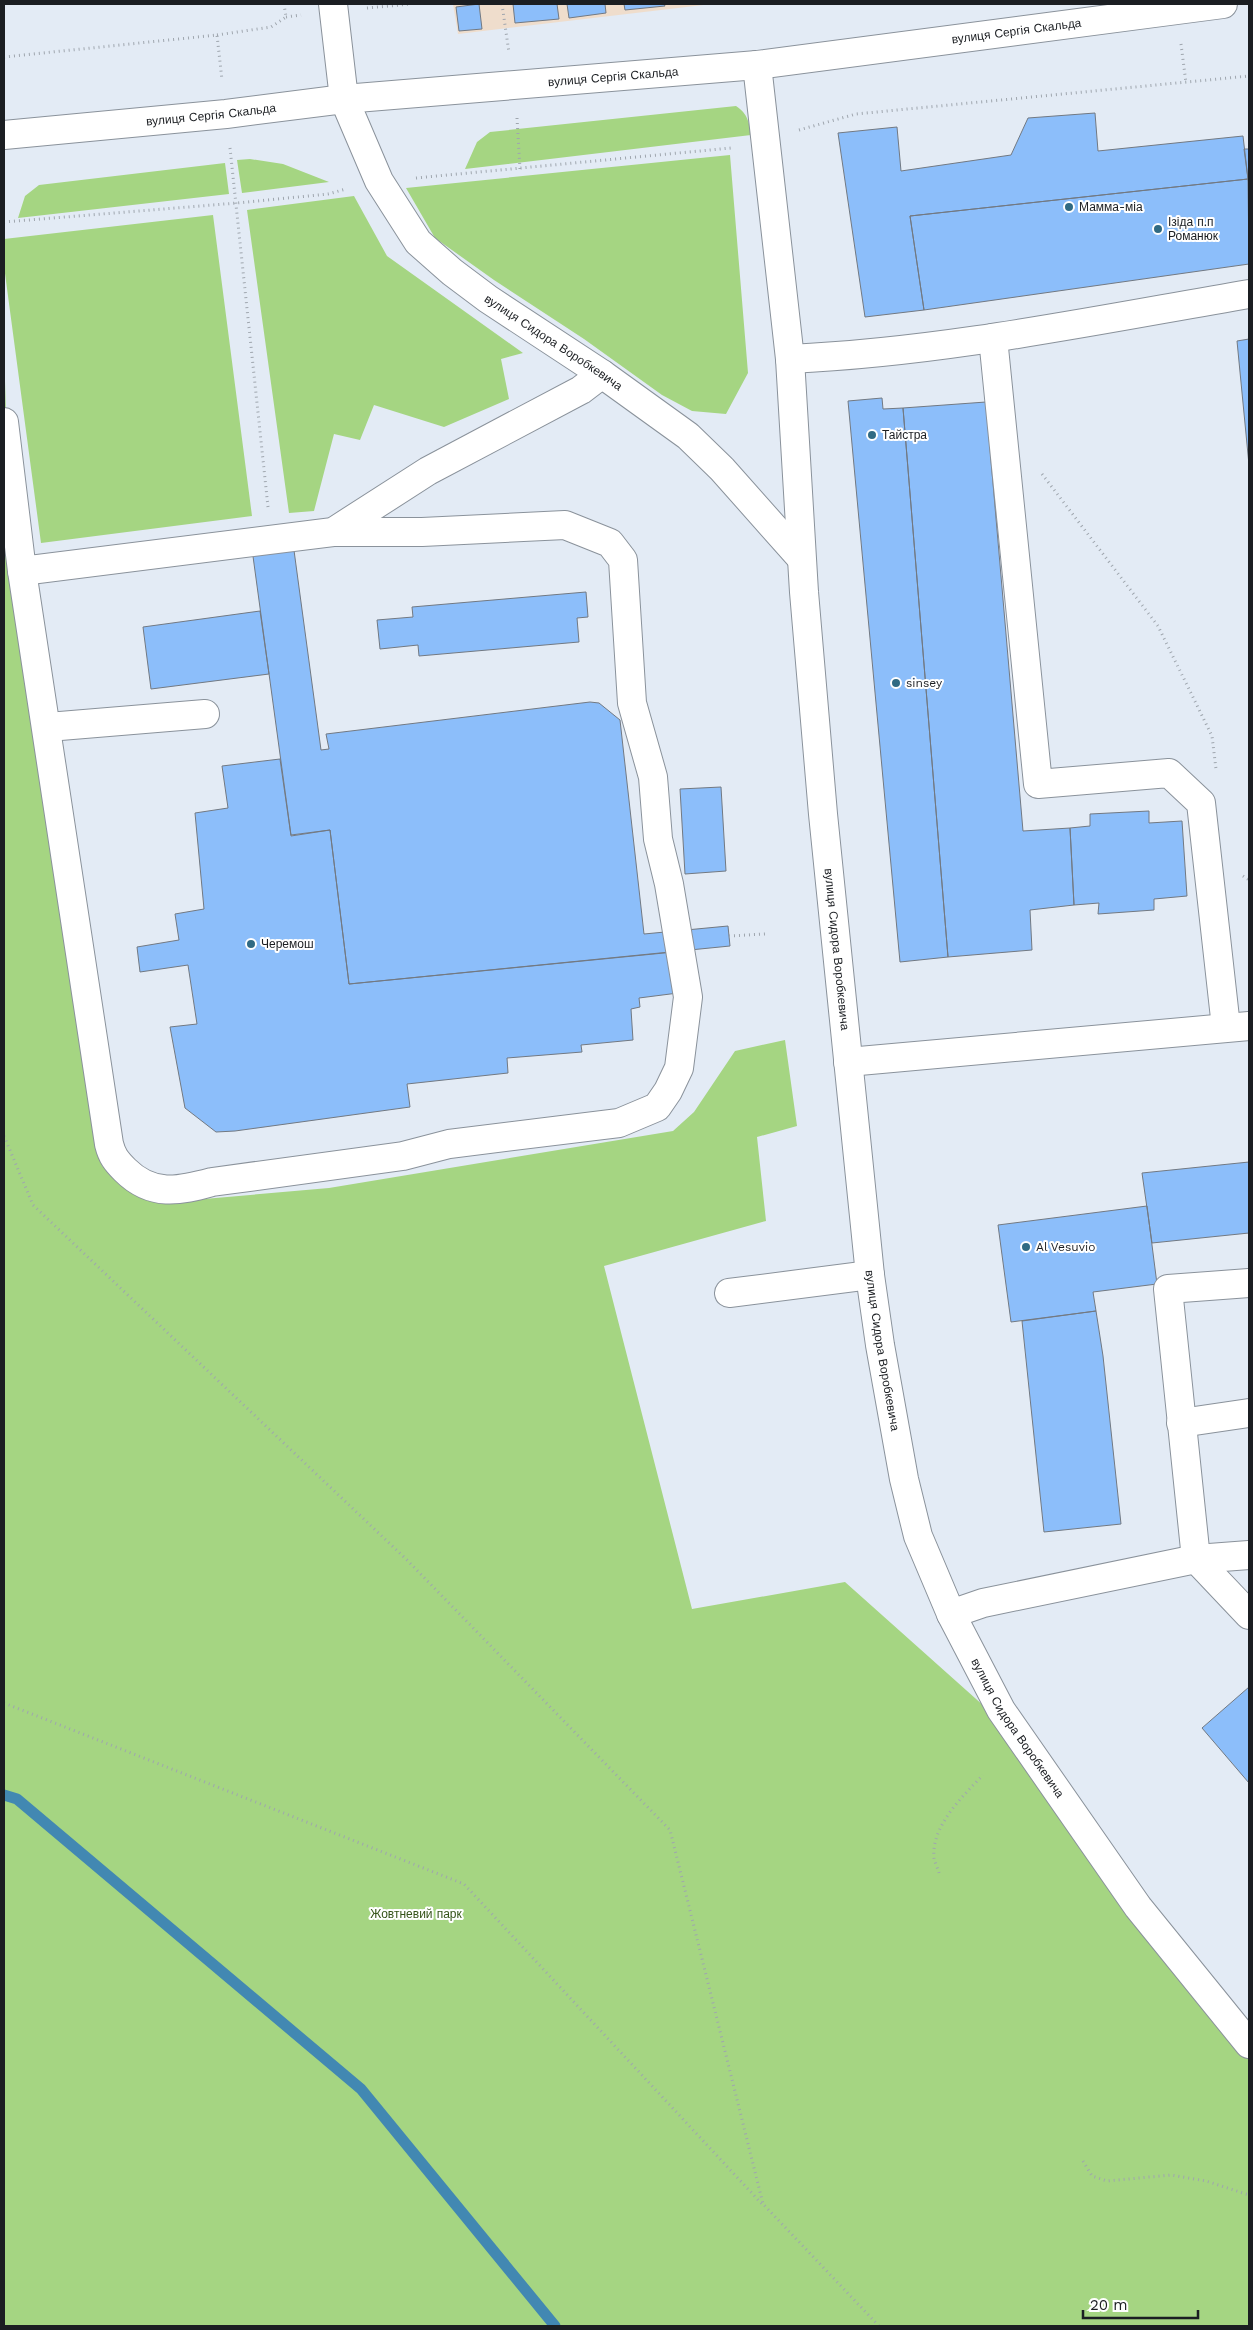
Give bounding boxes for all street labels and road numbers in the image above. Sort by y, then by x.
street label: вулиця Сергія Скальда [951,16,1082,46]
street label: вулиця Сергія Скальда [547,64,679,89]
street label: вулиця Сергія Скальда [145,101,277,129]
street label: вулиця Сидора Воробкевича [482,292,625,394]
street label: вулиця Сидора Воробкевича [822,868,852,1031]
street label: вулиця Сидора Воробкевича [863,1270,902,1432]
street label: вулиця Сидора Воробкевича [968,1656,1067,1801]

